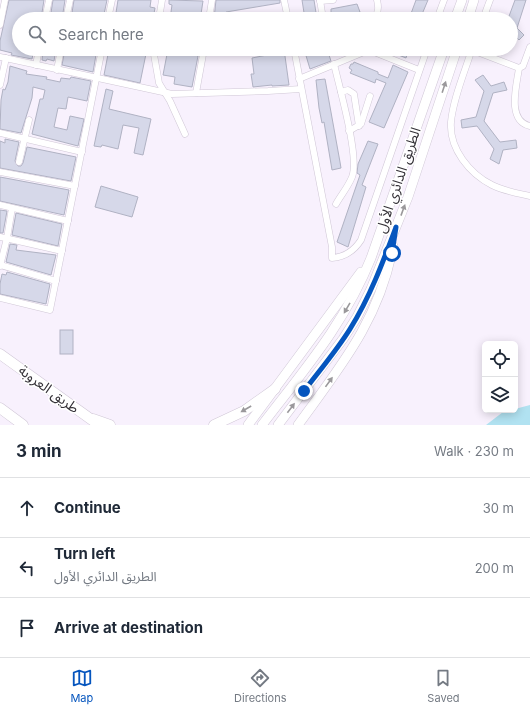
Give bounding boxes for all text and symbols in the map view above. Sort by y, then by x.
search box [12,12,518,56]
icon: search [26,23,48,45]
text: Search here [58,25,144,44]
one-way arrow [442,81,448,93]
street label: الطريق الدائري الأول [371,125,427,236]
one-way arrow [400,204,406,216]
route start [383,244,401,262]
one-way arrow [344,302,351,314]
map controls [482,341,518,413]
button: locate [482,341,518,377]
street label: طريق العروبة [15,361,83,418]
one-way arrow [325,377,333,387]
button: layers [482,377,518,413]
route end [295,382,313,400]
one-way arrow [287,402,295,413]
one-way arrow [240,406,252,413]
text: 3 min [16,441,62,461]
text: Walk · 230 m [434,443,514,459]
icon: ahead [16,497,38,519]
text: Continue [54,498,121,517]
text: 30 m [483,500,514,516]
text: Turn left [54,544,115,563]
icon: left [16,557,38,579]
text: 200 m [475,560,514,576]
text: الطريق الدائري الأول [54,568,157,584]
icon: arrive [16,617,38,639]
text: Arrive at destination [54,618,203,637]
tab: Map [70,667,93,705]
tab: Directions [234,667,287,705]
tab: Saved [427,667,460,705]

